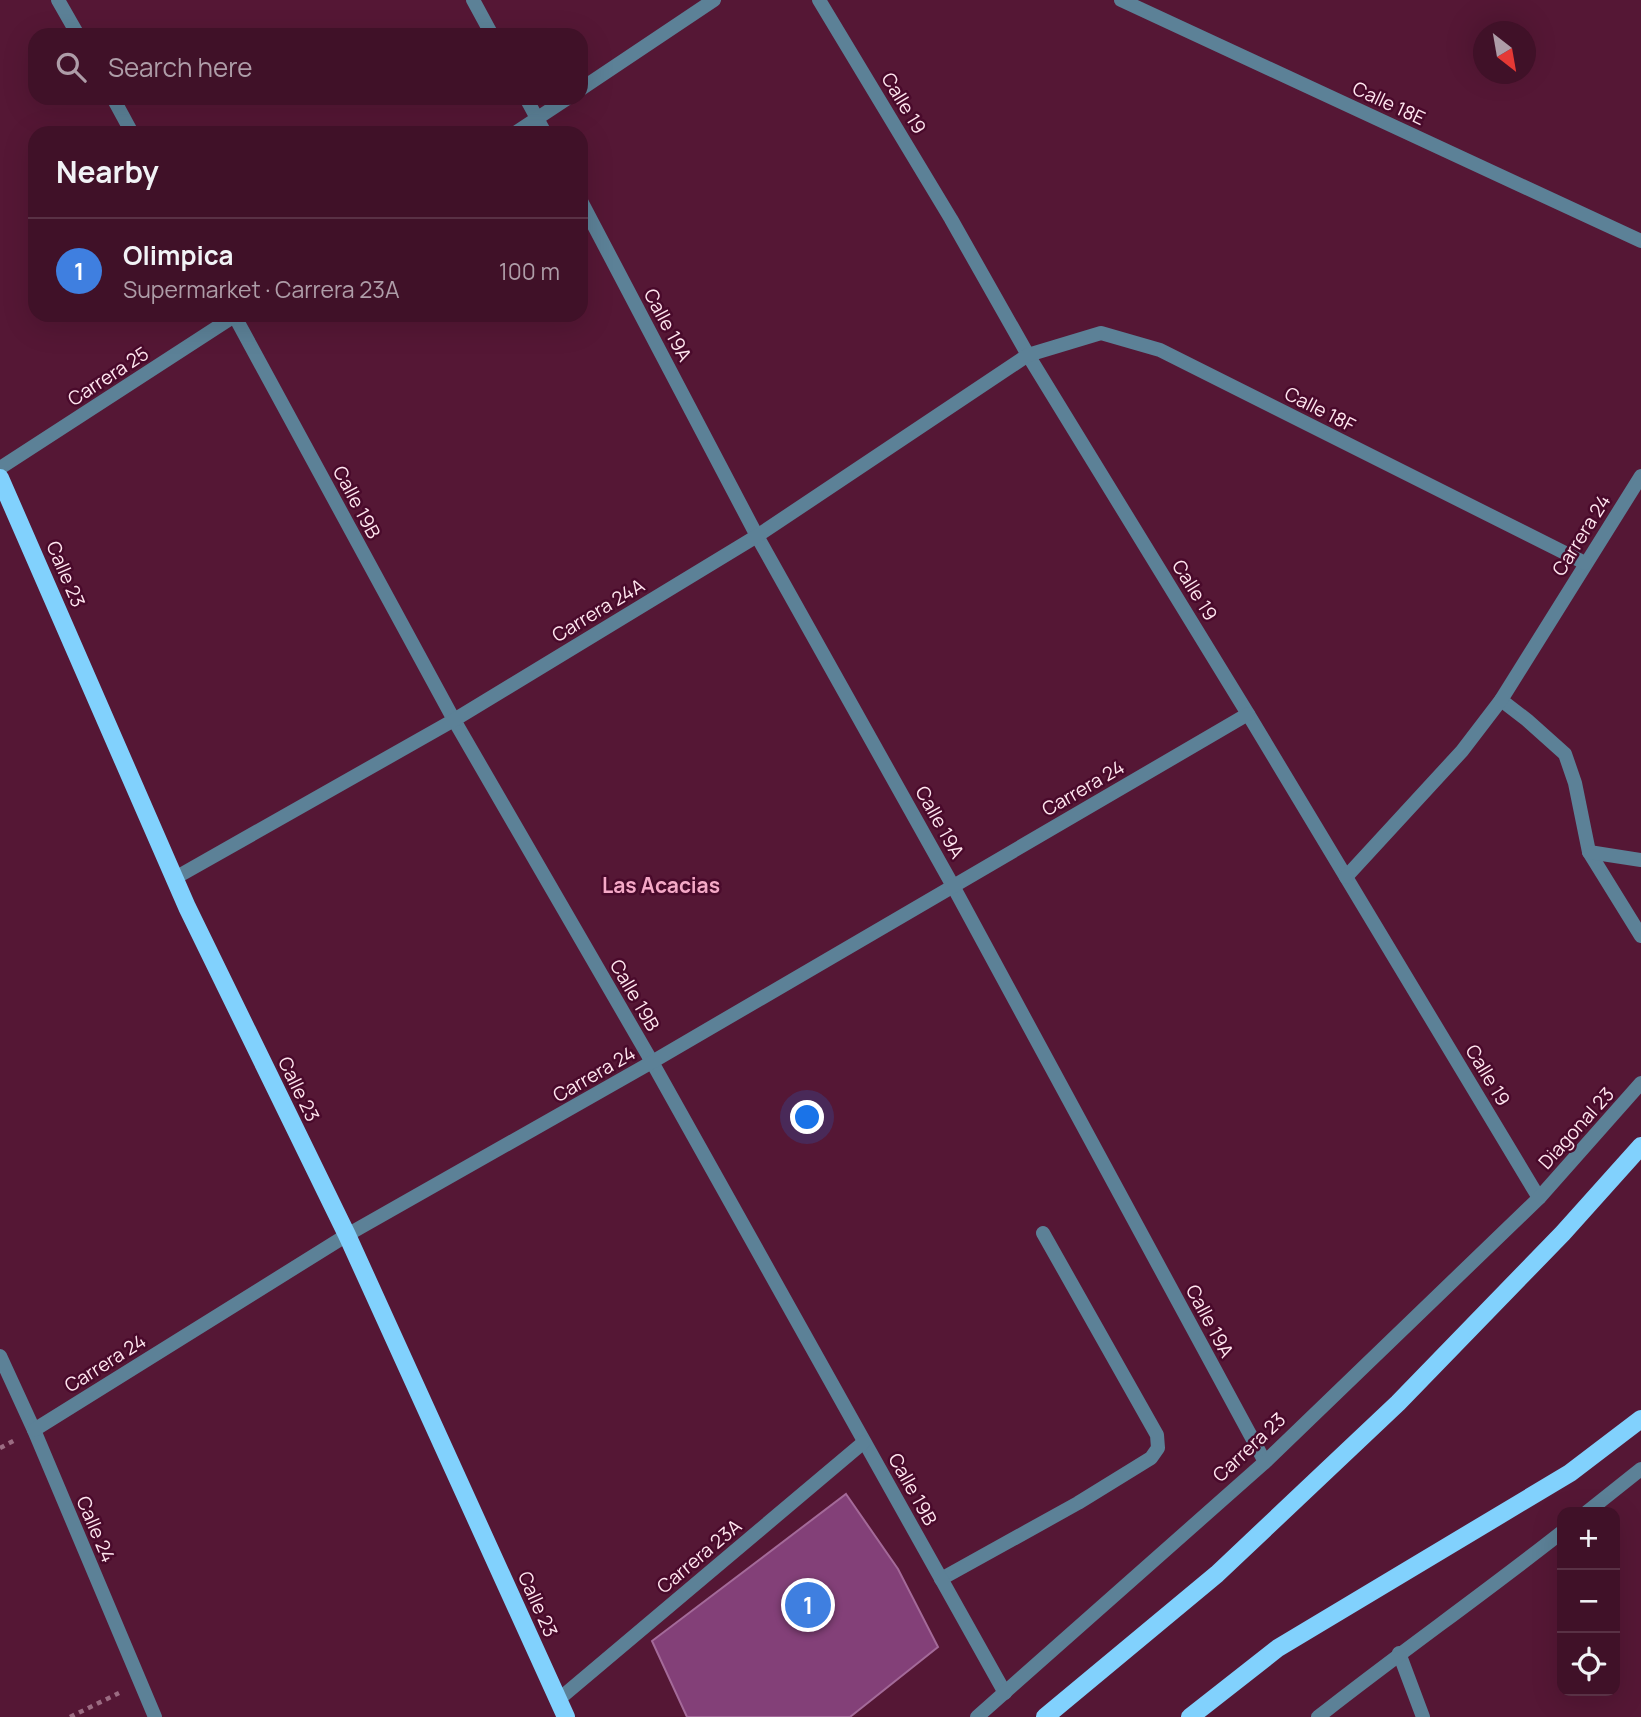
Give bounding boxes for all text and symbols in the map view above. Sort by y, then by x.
north arrow [1473,21,1536,84]
search box [28,28,588,105]
icon: search [52,48,90,86]
text: Search here [108,49,253,85]
street label: Calle 19 [876,68,932,138]
street label: Calle 18E [1349,75,1429,131]
text: Nearby [56,151,159,192]
text: Olimpica [123,237,233,273]
text: 1 [74,255,84,287]
text: 100 m [499,255,560,287]
text: Supermarket · Carrera 23A [123,273,400,305]
street label: Calle 19A [638,284,698,366]
street label: Carrera 25 [63,340,153,412]
street label: Calle 18F [1280,380,1360,438]
street label: Calle 19B [327,461,387,543]
street label: Carrera 24 [1546,489,1616,581]
street label: Calle 23 [41,537,91,611]
street label: Calle 19 [1166,555,1224,625]
street label: Carrera 24A [547,572,649,648]
street label: Carrera 24 [1037,754,1129,822]
street label: Calle 19A [909,781,971,863]
district label: Las Acacias [602,871,720,899]
street label: Calle 19B [604,954,666,1036]
street label: Carrera 24 [548,1040,640,1108]
street label: Calle 19 [1460,1040,1516,1110]
street label: Calle 23 [272,1052,326,1126]
street label: Diagonal 23 [1532,1082,1620,1174]
your location [790,1100,824,1134]
street label: Calle 19A [1180,1280,1240,1362]
street label: Carrera 24 [59,1328,151,1398]
street label: Carrera 23 [1207,1406,1291,1488]
street label: Calle 19B [883,1448,944,1530]
street label: Calle 24 [70,1492,122,1566]
map controls [1557,1507,1620,1696]
button: + [1557,1507,1620,1570]
street label: Carrera 23A [651,1513,747,1599]
street label: Calle 23 [512,1567,564,1641]
button: − [1557,1570,1620,1633]
pin: 1 [785,1579,831,1631]
button: locate [1557,1633,1620,1696]

